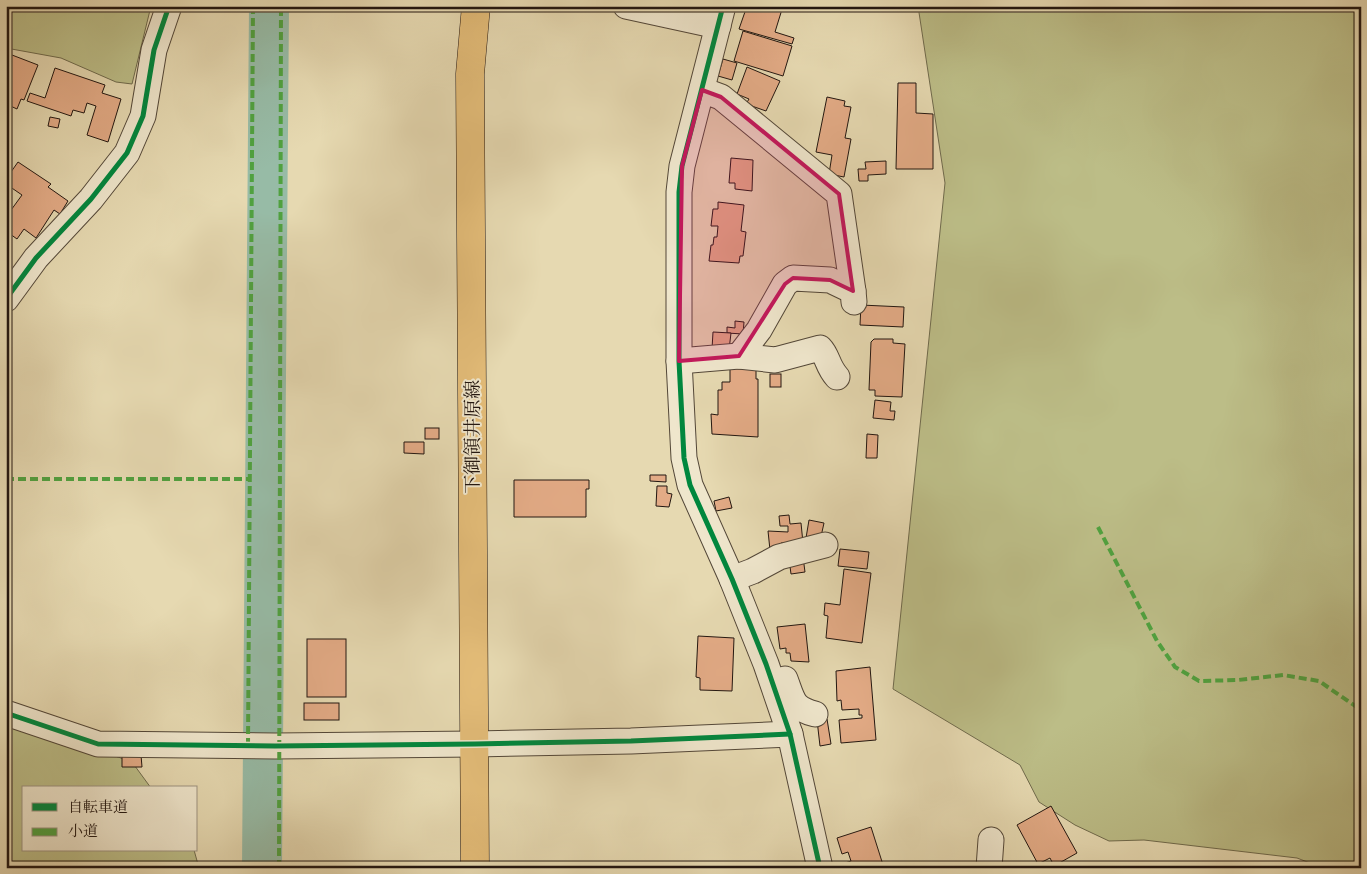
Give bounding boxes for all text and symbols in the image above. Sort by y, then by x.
street label: 下御領井原線 [461,380,485,494]
legend [22,786,198,852]
text: 自転車道 [68,798,128,817]
text: 小道 [68,822,98,841]

